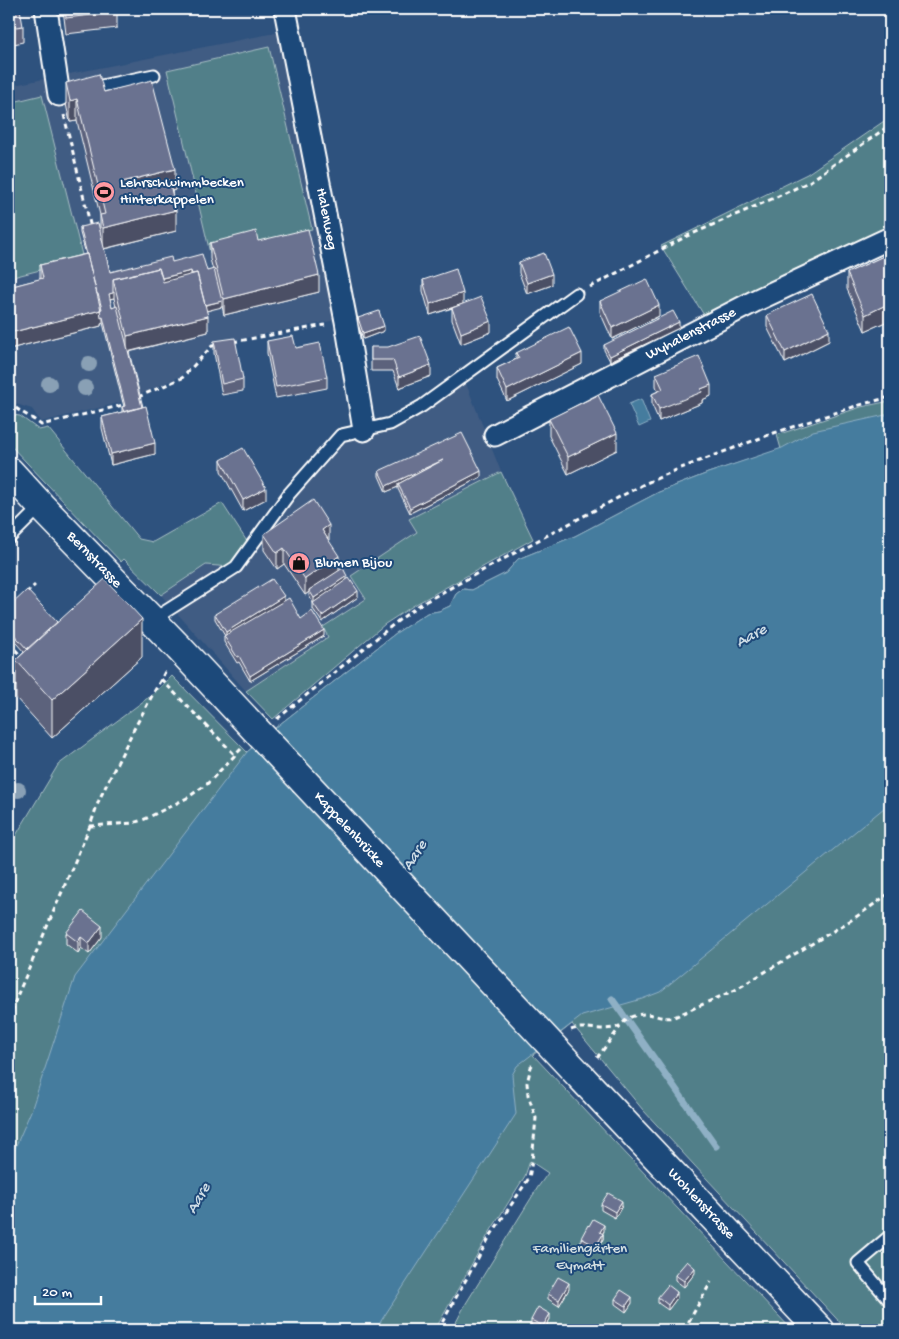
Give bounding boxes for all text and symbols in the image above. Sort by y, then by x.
place label: Lehrschwimmbecken Hinterkappelen [120,174,244,209]
sports icon: Lehrschwimmbecken Hinterkappelen [92,180,116,204]
street label: Halenweg [311,186,341,252]
street label: Wyhalenstrasse [643,303,739,364]
street label: Bernstrasse [62,527,126,592]
shop icon: Blumen Bijou [287,551,311,575]
place label: Blumen Bijou [314,554,392,572]
water label: Aare [733,621,771,653]
street label: Kappelenbrücke [309,788,389,872]
water label: Aare [399,837,433,875]
street label: Wohlenstrasse [663,1165,739,1244]
water label: Aare [184,1180,217,1218]
park label: Familiengärten Eymatt [532,1240,627,1275]
scale bar [35,1274,101,1306]
text: 20 m [42,1284,72,1302]

